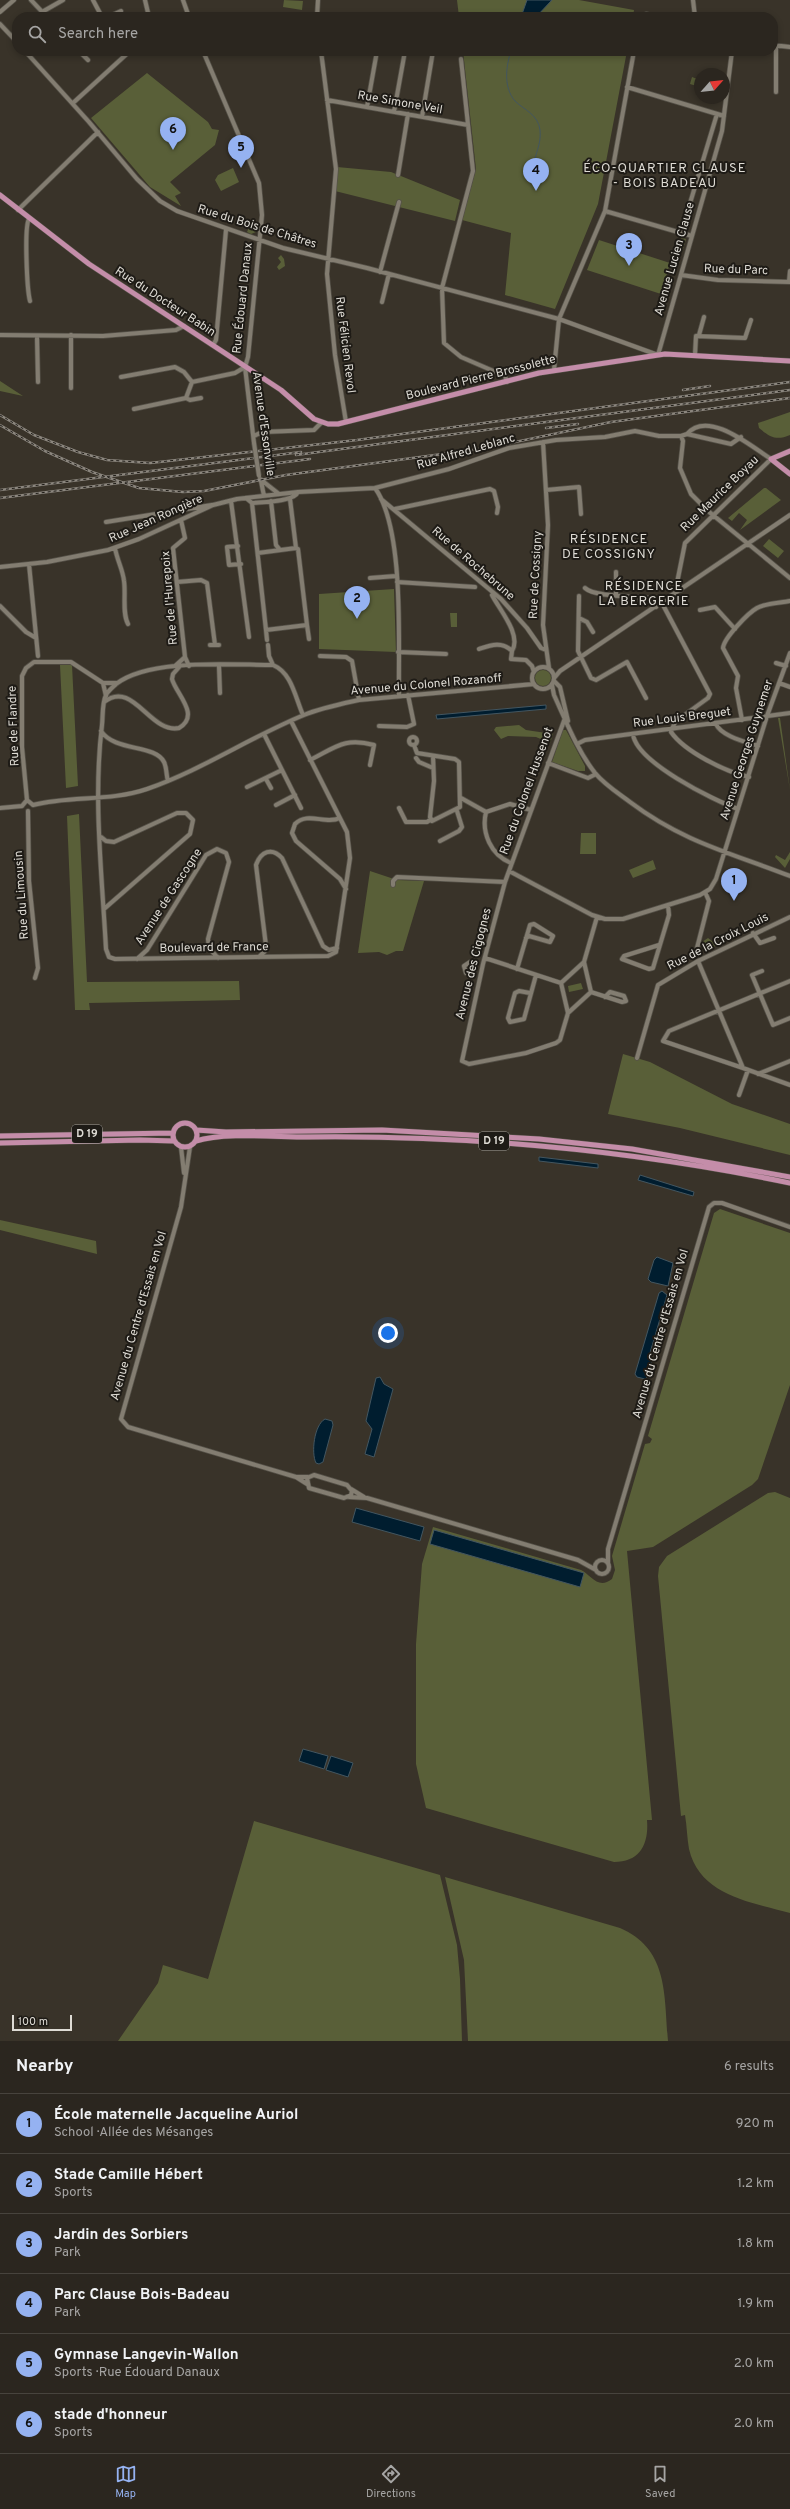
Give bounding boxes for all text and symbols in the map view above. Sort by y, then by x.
search box [12,12,778,56]
icon: search [26,23,48,45]
text: Search here [58,25,138,44]
north arrow [694,68,730,104]
street label: Rue Simone Veil [356,88,444,118]
pin: 6 [160,117,186,150]
pin: 5 [228,135,254,168]
pin: 4 [523,158,549,191]
district label: ÉCO-QUARTIER CLAUSE - BOIS BADEAU [583,159,747,192]
street label: Avenue Lucien Clause [651,200,699,318]
street label: Rue du Bois de Châtres [196,201,318,253]
pin: 3 [616,233,642,266]
street label: Rue Édouard Danaux [229,242,257,354]
street label: Rue du Parc [704,261,768,279]
street label: Rue du Docteur Babin [112,263,218,341]
street label: Rue Félicien Revol [331,296,359,394]
street label: Boulevard Pierre Brossolette [404,352,558,404]
street label: Avenue d'Essonville [248,371,278,477]
street label: Rue Alfred Leblanc [415,430,517,474]
street label: Rue Maurice Boyau [677,452,763,536]
street label: Rue Jean Rongière [107,491,205,547]
street label: Rue de Rochebrune [428,523,518,605]
street label: Rue de Cossigny [526,530,546,620]
district label: RÉSIDENCE DE COSSIGNY [562,530,656,563]
street label: Rue de l'Hurepoix [158,550,182,646]
district label: RÉSIDENCE LA BERGERIE [598,577,690,610]
pin: 2 [344,586,370,619]
street label: Avenue du Colonel Rozanoff [350,670,502,700]
street label: Avenue Georges Guynemer [717,677,777,822]
street label: Rue de Flandre [5,685,23,767]
street label: Rue Louis Breguet [632,704,732,732]
street label: Rue du Colonel Hussenot [496,725,558,857]
street label: Avenue de Gascogne [132,846,206,948]
street label: Rue du Limousin [11,850,33,940]
pin: 1 [721,868,747,901]
street label: Avenue des Cigognes [452,906,496,1022]
street label: Rue de la Croix Louis [665,909,771,975]
street label: Boulevard de France [159,939,269,957]
road number: D 19 [72,1125,102,1143]
road number: D 19 [479,1132,509,1150]
street label: Avenue du Centre d'Essais en Vol [107,1230,171,1402]
street label: Avenue du Centre d'Essais en Vol [629,1248,693,1420]
your location [378,1323,398,1343]
scale bar [12,2013,72,2032]
text: 100 m [18,2015,48,2029]
text: Nearby [16,2056,73,2078]
text: 6 results [724,2059,774,2075]
text: École maternelle Jacqueline Auriol [54,2106,298,2125]
text: 1 [26,2116,32,2132]
text: 920 m [736,2116,774,2132]
text: School · Allée des Mésanges [54,2125,213,2141]
text: Stade Camille Hébert [54,2166,203,2185]
text: 2 [25,2176,33,2192]
text: 1.2 km [737,2176,774,2192]
text: Sports [54,2185,93,2201]
text: Jardin des Sorbiers [54,2226,188,2245]
text: 3 [25,2236,33,2252]
text: 1.8 km [737,2236,774,2252]
text: Park [54,2245,81,2261]
text: Parc Clause Bois-Badeau [54,2286,230,2305]
text: 4 [25,2296,33,2312]
text: 1.9 km [737,2296,774,2312]
text: Park [54,2305,81,2321]
text: Gymnase Langevin-Wallon [54,2346,239,2365]
text: 5 [25,2356,33,2372]
text: 2.0 km [734,2356,774,2372]
text: Sports · Rue Édouard Danaux [54,2365,220,2381]
text: stade d'honneur [54,2406,167,2425]
text: 6 [25,2416,33,2432]
text: 2.0 km [734,2416,774,2432]
text: Sports [54,2425,93,2441]
tab: Map [115,2463,137,2501]
tab: Directions [366,2463,416,2501]
tab: Saved [645,2463,675,2501]

